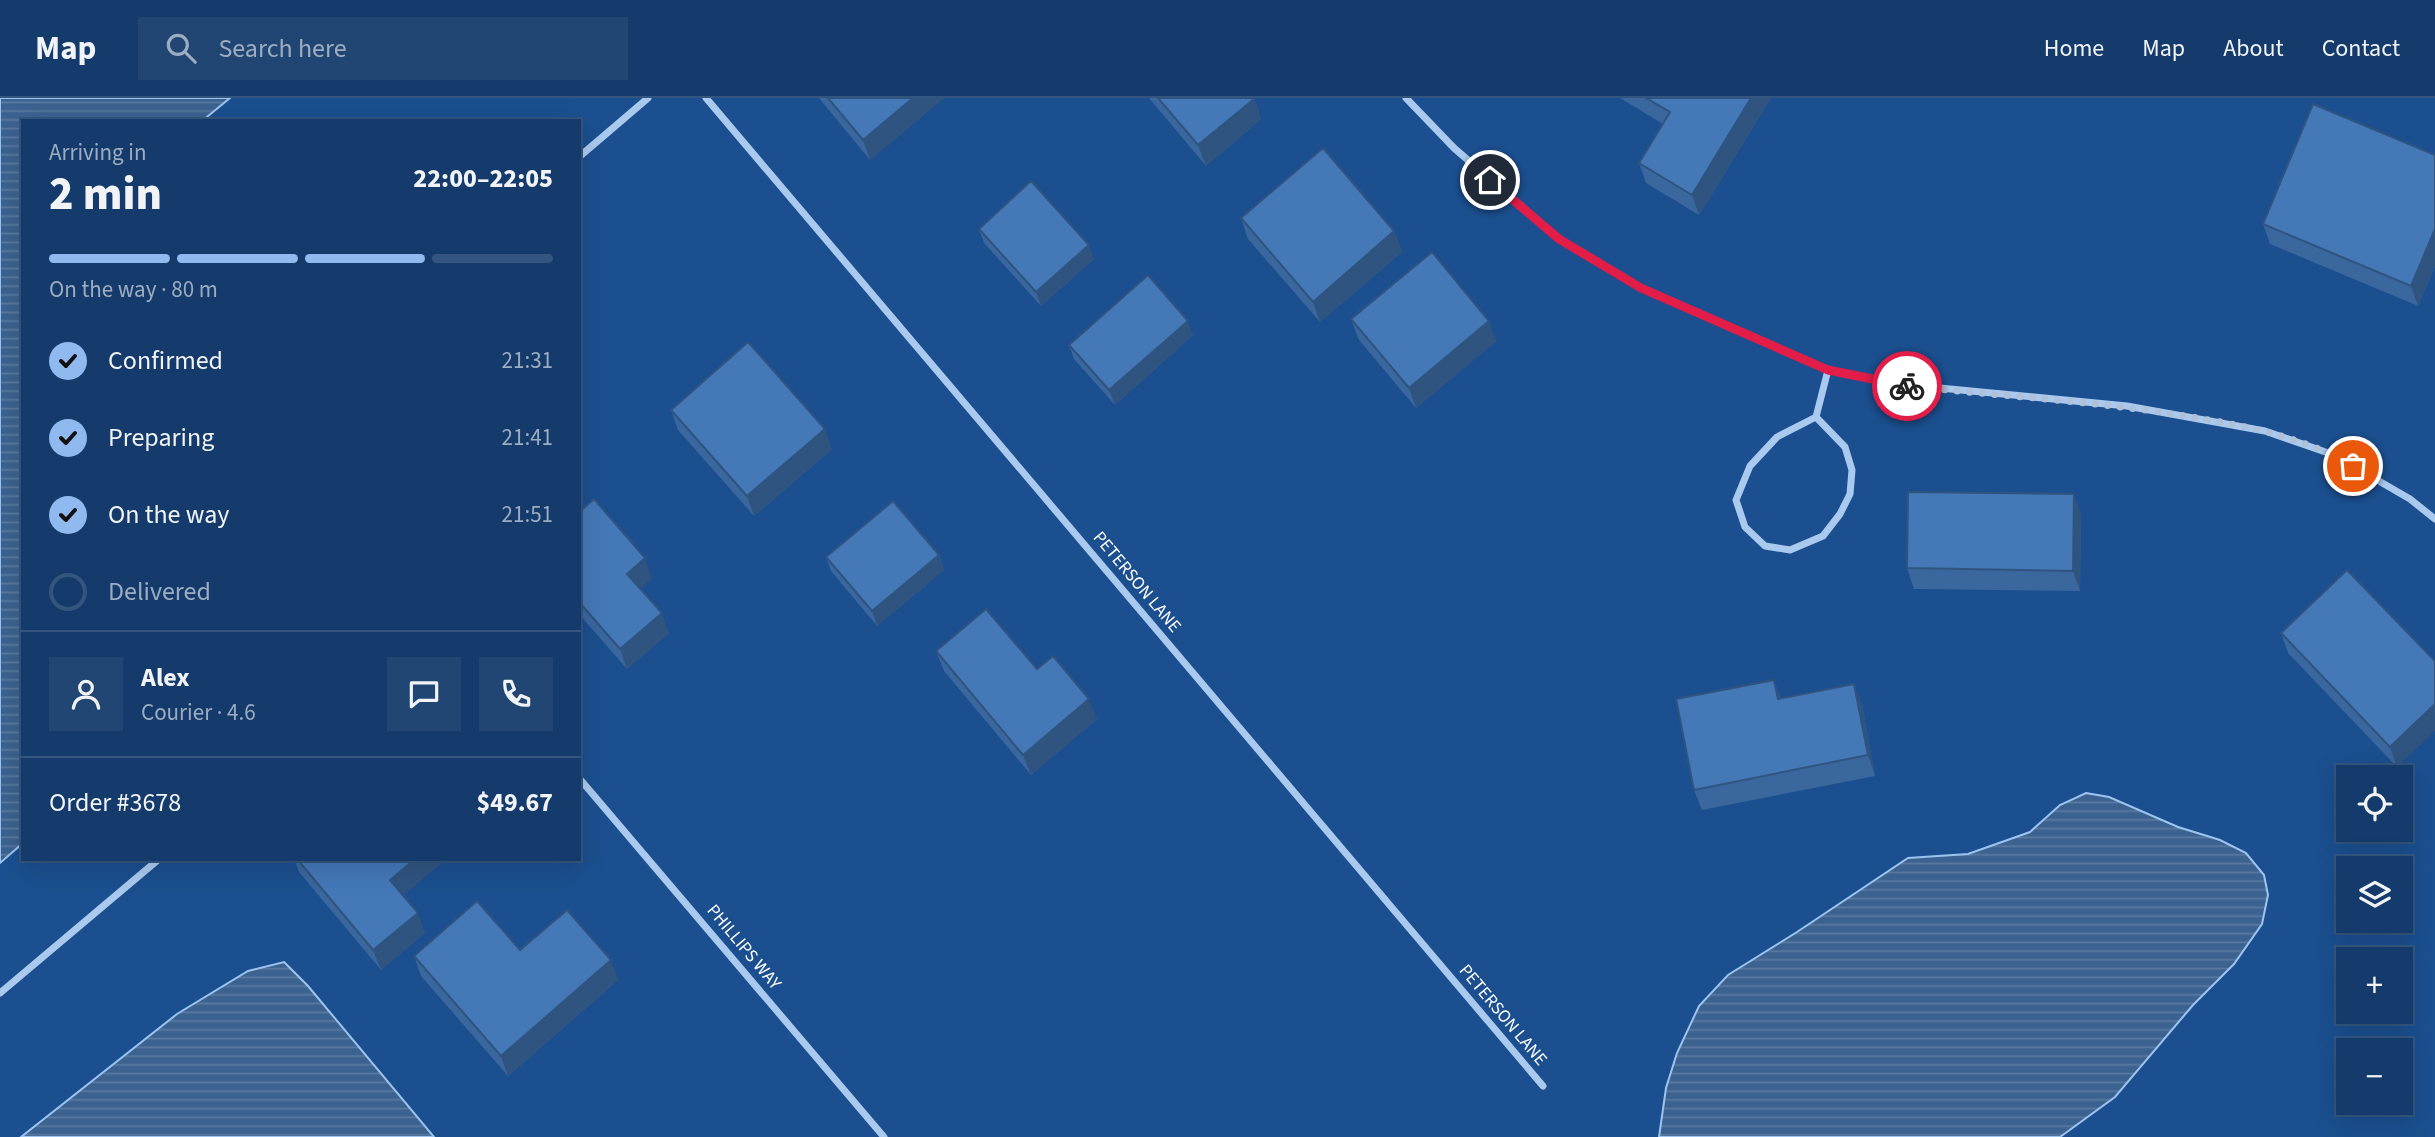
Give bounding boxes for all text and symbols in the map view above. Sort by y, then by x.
search box [138,17,628,80]
text: Map [35,25,96,72]
icon: search [162,29,200,67]
text: Search here [218,30,347,67]
text: Home [2044,31,2104,66]
text: Map [2142,31,2185,66]
text: About [2223,31,2284,66]
text: Contact [2322,31,2400,66]
text: Arriving in [49,136,147,169]
pin [1460,150,1520,210]
text: 22:00–22:05 [413,160,553,197]
icon: home [1471,161,1509,199]
text: 2 min [49,162,162,227]
text: On the way · 80 m [49,273,218,306]
icon: check [49,342,87,380]
text: Confirmed [108,342,223,379]
text: 21:31 [502,344,553,377]
courier [1872,351,1942,421]
icon: bike [1888,367,1926,405]
icon: check [49,419,87,457]
text: Preparing [108,419,214,456]
text: 21:41 [502,421,553,454]
pin [2323,436,2383,496]
icon: bag [2334,447,2372,485]
icon: check [49,496,87,534]
text: On the way [108,496,229,533]
text: 21:51 [502,498,553,531]
street label: PETERSON LANE [1087,526,1187,638]
text: Delivered [108,573,211,610]
button: person [49,657,123,731]
button: chat [387,657,461,731]
button: phone [479,657,553,731]
text: Alex [141,659,190,696]
text: Courier · 4.6 [141,696,256,729]
map controls [2336,765,2413,1115]
button: locate [2336,765,2413,842]
text: Order #3678 [49,784,181,821]
text: $49.67 [477,784,553,821]
button: layers [2336,856,2413,933]
street label: PHILLIPS WAY [701,899,787,995]
button: + [2336,947,2413,1024]
street label: PETERSON LANE [1453,959,1553,1071]
button: − [2336,1038,2413,1115]

